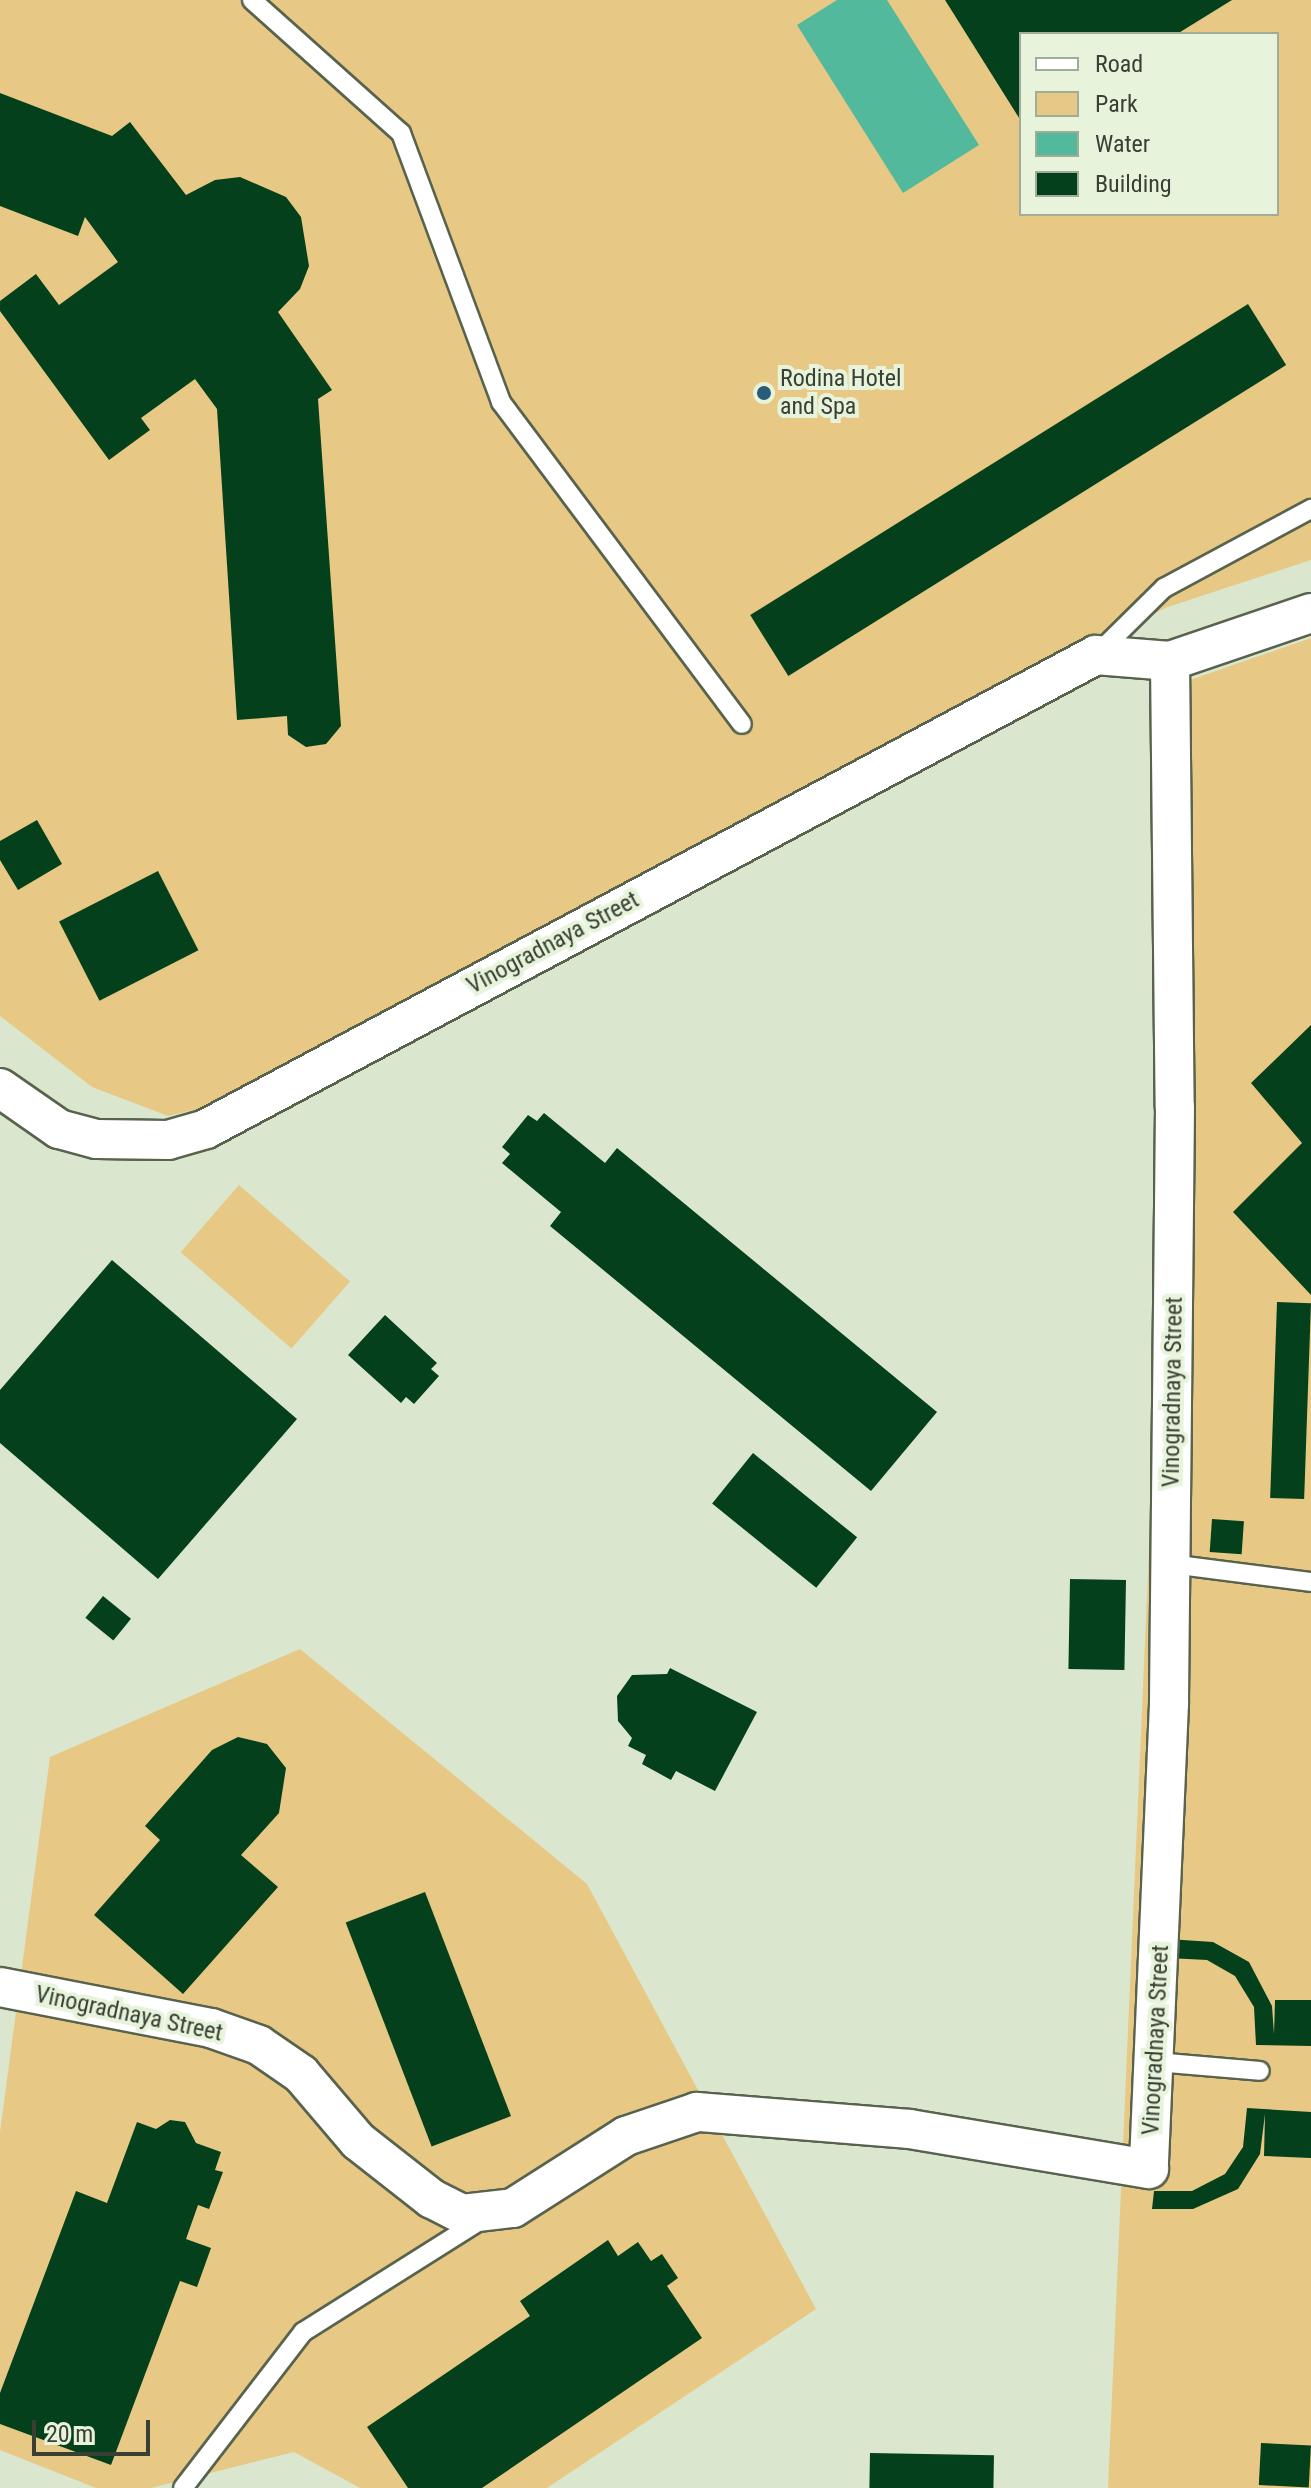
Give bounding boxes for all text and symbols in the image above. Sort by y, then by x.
legend [1019,32,1279,216]
text: Road [1095,50,1143,78]
text: Park [1095,90,1138,118]
text: Water [1095,130,1150,158]
text: Building [1095,170,1172,198]
place label: Rodina Hotel and Spa [780,365,902,421]
marker: Rodina Hotel and Spa [755,384,773,402]
street label: Vinogradnaya Street [462,886,644,1000]
street label: Vinogradnaya Street [1157,1296,1189,1488]
street label: Vinogradnaya Street [1137,1944,1175,2136]
street label: Vinogradnaya Street [33,1980,225,2048]
scale bar [36,2404,154,2454]
text: 20 m [46,2420,93,2448]

